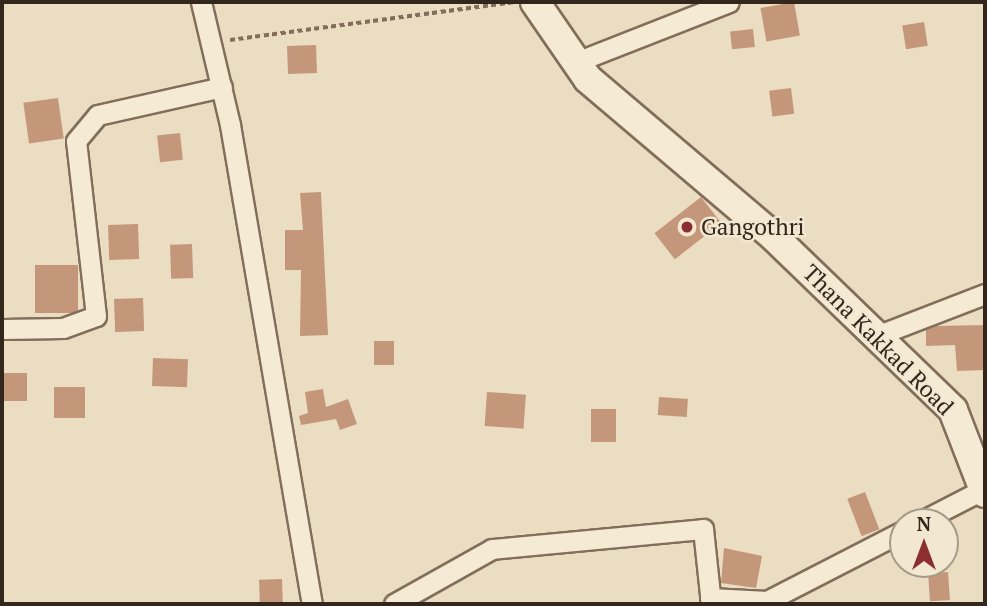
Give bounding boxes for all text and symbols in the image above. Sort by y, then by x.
place label: Gangothri [701,213,804,241]
marker: Gangothri [679,219,695,235]
street label: Thana Kakkad Road [797,259,959,421]
north arrow [889,508,959,578]
text: N [917,511,931,536]

